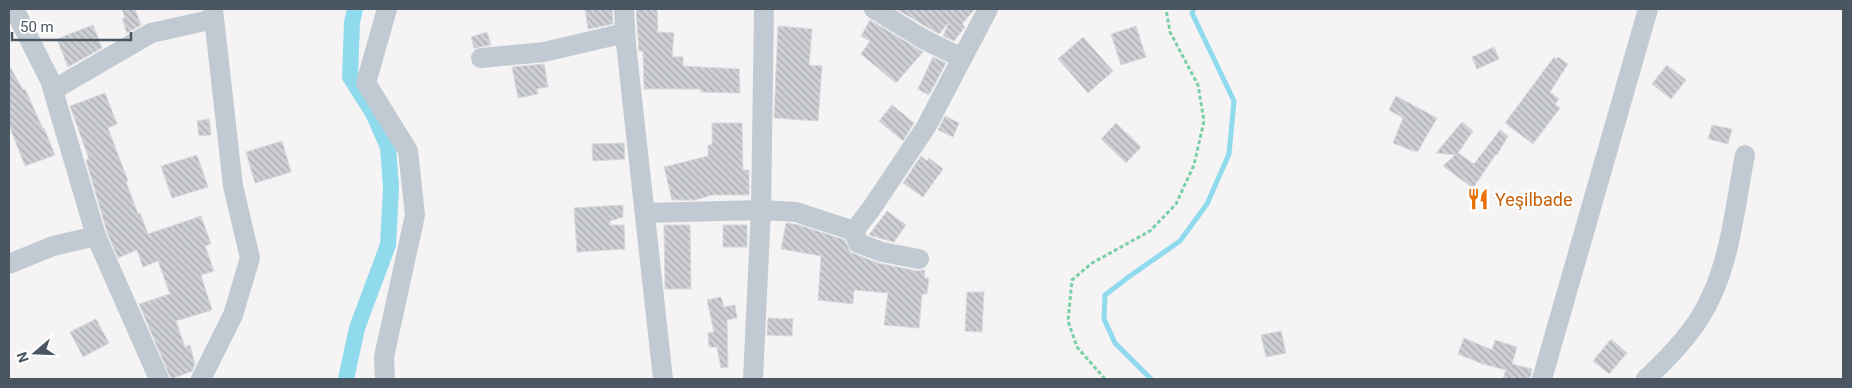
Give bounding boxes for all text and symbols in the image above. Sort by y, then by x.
scale bar [12,10,131,42]
text: 50 m [20,18,54,36]
restaurant icon: Yeşilbade [1465,186,1491,212]
place label: Yeşilbade [1495,189,1572,210]
north arrow [10,328,60,378]
text: N [14,350,32,365]

